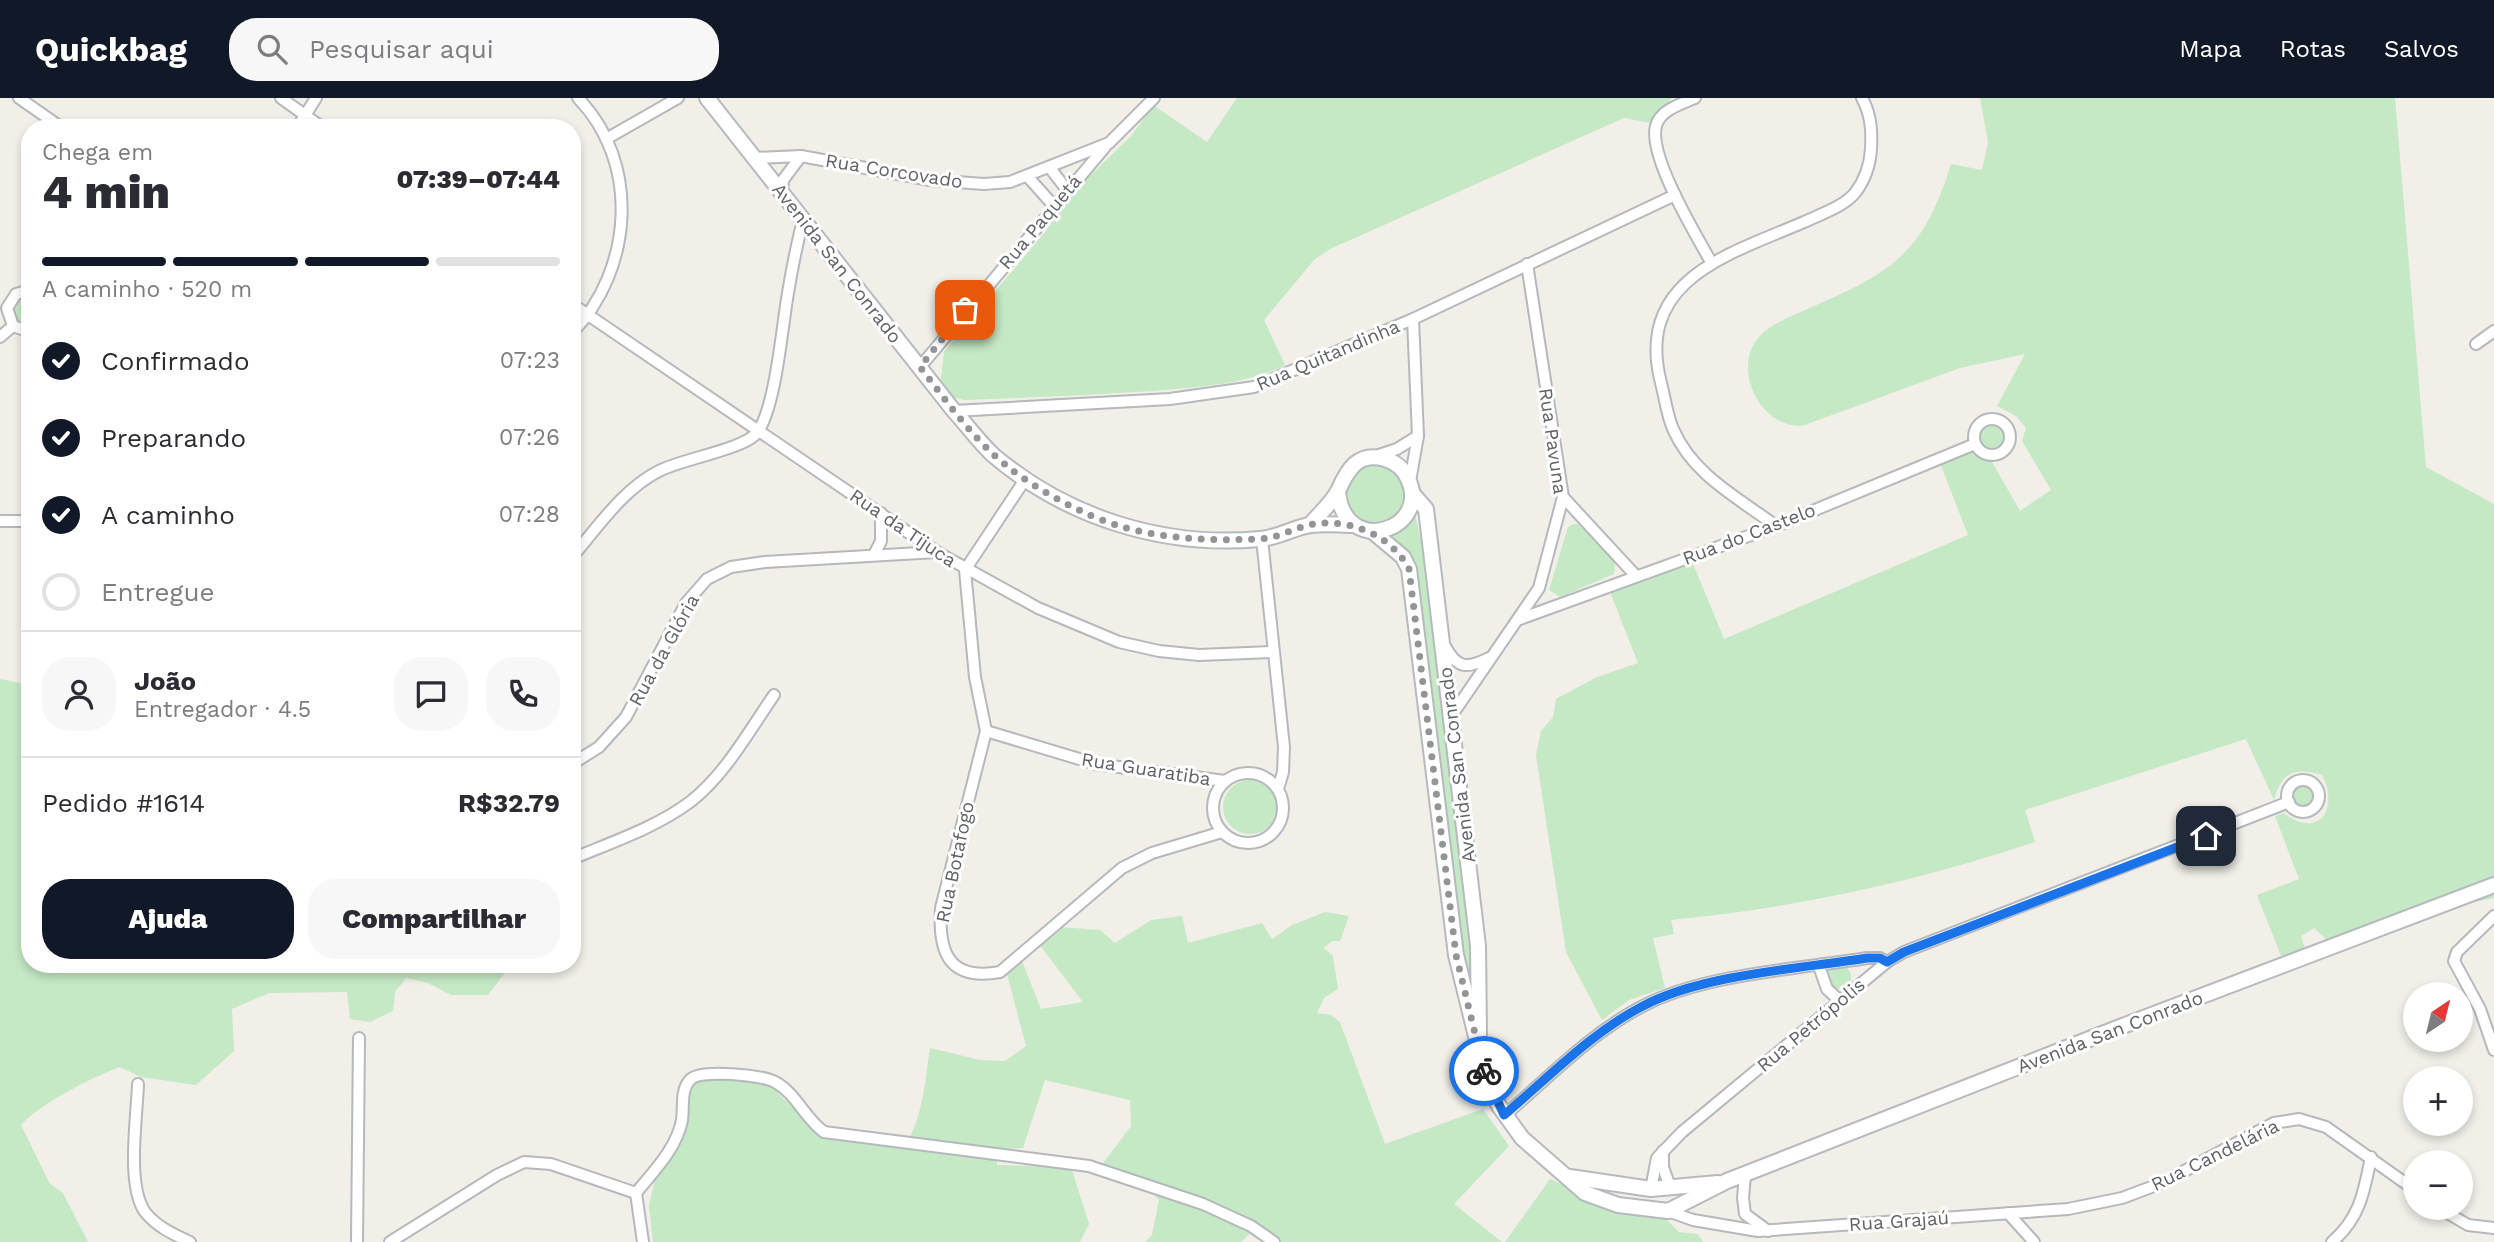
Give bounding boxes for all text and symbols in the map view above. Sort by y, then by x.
search box [229,18,719,81]
text: Quickbag [35,30,187,69]
icon: search [253,30,291,68]
text: Pesquisar aqui [309,34,494,64]
text: Mapa [2179,35,2242,63]
text: Rotas [2280,35,2346,63]
text: Salvos [2384,35,2459,63]
text: Chega em [42,139,153,166]
street label: Rua Corcovado [824,149,964,193]
text: 07:39–07:44 [397,164,560,194]
text: 4 min [42,165,170,219]
street label: Rua Paquetá [994,170,1086,274]
street label: Avenida San Conrado [767,178,907,348]
text: A caminho · 520 m [42,276,252,303]
pin [935,280,995,340]
icon: bag [946,291,984,329]
street label: Rua Quitandinha [1253,314,1403,396]
icon: check [42,342,80,380]
text: Confirmado [101,346,250,376]
text: 07:23 [500,347,560,374]
street label: Rua Pavuna [1534,386,1572,496]
icon: check [42,419,80,457]
text: Preparando [101,423,246,453]
text: 07:26 [499,424,560,451]
street label: Rua da Tijuca [845,484,961,572]
icon: check [42,496,80,534]
street label: Rua do Castelo [1679,498,1819,570]
text: A caminho [101,500,235,530]
text: 07:28 [499,501,560,528]
text: Entregue [101,577,214,607]
street label: Rua da Glória [624,590,704,710]
button: person [42,657,116,731]
button: chat [394,657,468,731]
button: phone [486,657,560,731]
text: João [134,666,196,696]
street label: Avenida San Conrado [1434,666,1480,864]
text: Entregador · 4.5 [134,696,311,723]
street label: Rua Guaratiba [1080,747,1213,791]
text: Pedido #1614 [42,788,205,818]
text: R$32.79 [458,788,560,818]
street label: Rua Botafogo [931,799,979,925]
pin [2176,806,2236,866]
icon: home [2187,817,2225,855]
button: Ajuda [42,879,294,959]
button: Compartilhar [308,879,560,959]
street label: Rua Petrópolis [1752,973,1870,1077]
north arrow [2403,982,2473,1052]
map controls [2403,982,2473,1220]
street label: Avenida San Conrado [2014,986,2206,1078]
courier [1449,1036,1519,1106]
icon: bike [1465,1052,1503,1090]
button: + [2403,1066,2473,1136]
street label: Rua Candelária [2147,1114,2283,1196]
button: − [2403,1150,2473,1220]
street label: Rua Grajaú [1848,1206,1950,1236]

